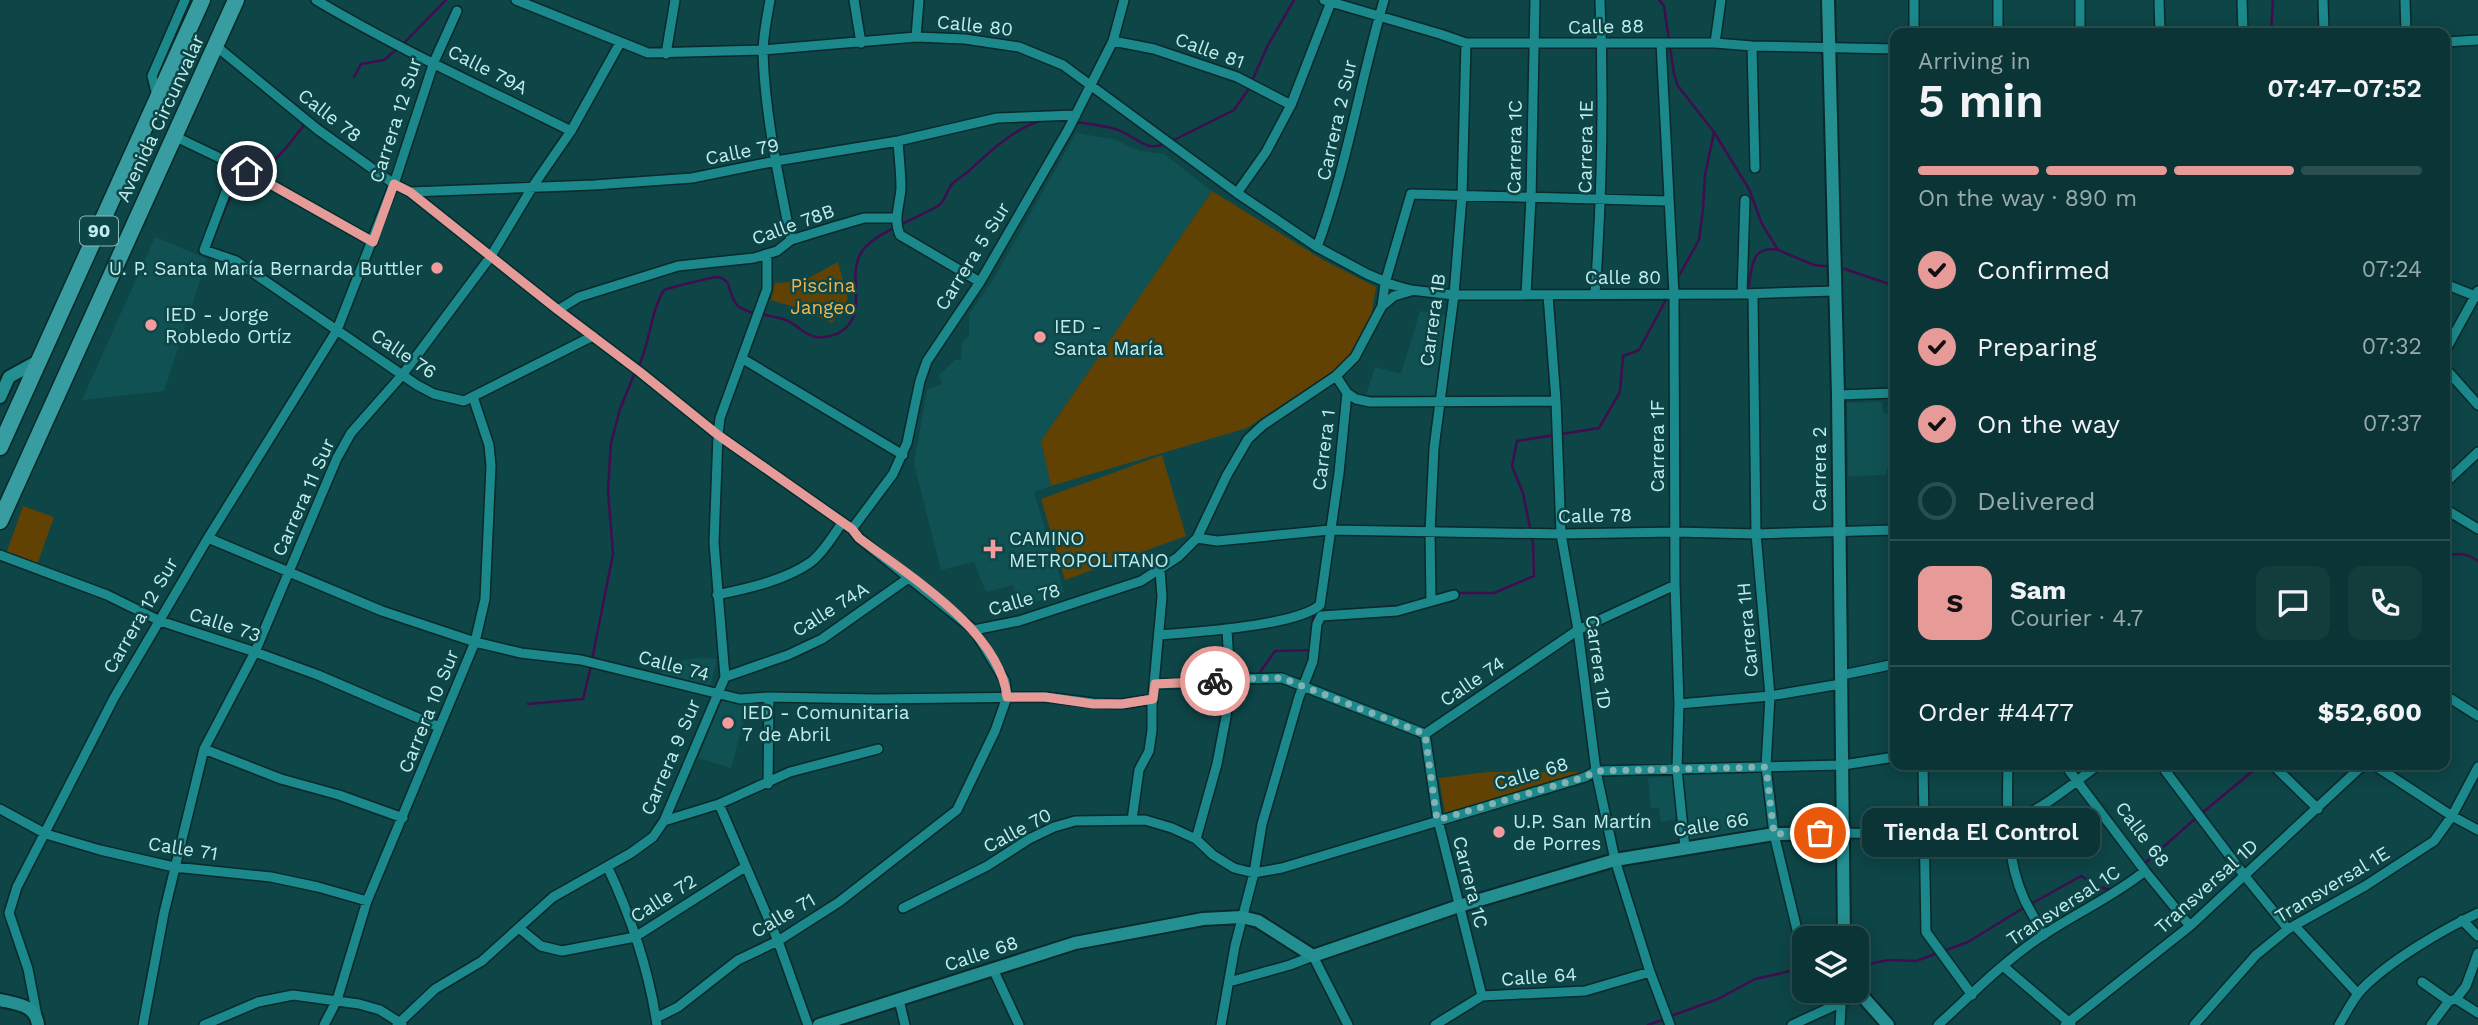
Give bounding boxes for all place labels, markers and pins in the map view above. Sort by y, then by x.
pin [217,141,277,201]
place label: U. P. Santa María Bernarda Buttler [109,257,423,280]
marker: U. P. Santa María Bernarda Buttler [429,260,445,276]
place label: IED - Jorge Robledo Ortíz [165,303,292,348]
place label: IED - Santa María [1054,315,1164,360]
marker: IED - Jorge Robledo Ortíz [143,317,159,333]
marker: IED - Santa María [1032,329,1048,345]
place label: CAMINO METROPOLITANO [1009,527,1169,572]
marker: CAMINO METROPOLITANO [983,539,1003,559]
place label: IED - Comunitaria 7 de Abril [742,701,910,746]
marker: IED - Comunitaria 7 de Abril [720,715,736,731]
pin [1790,803,1850,863]
callout: Tienda El Control [1862,808,2100,858]
place label: U.P. San Martín de Porres [1513,810,1652,855]
marker: U.P. San Martín de Porres [1491,824,1507,840]

